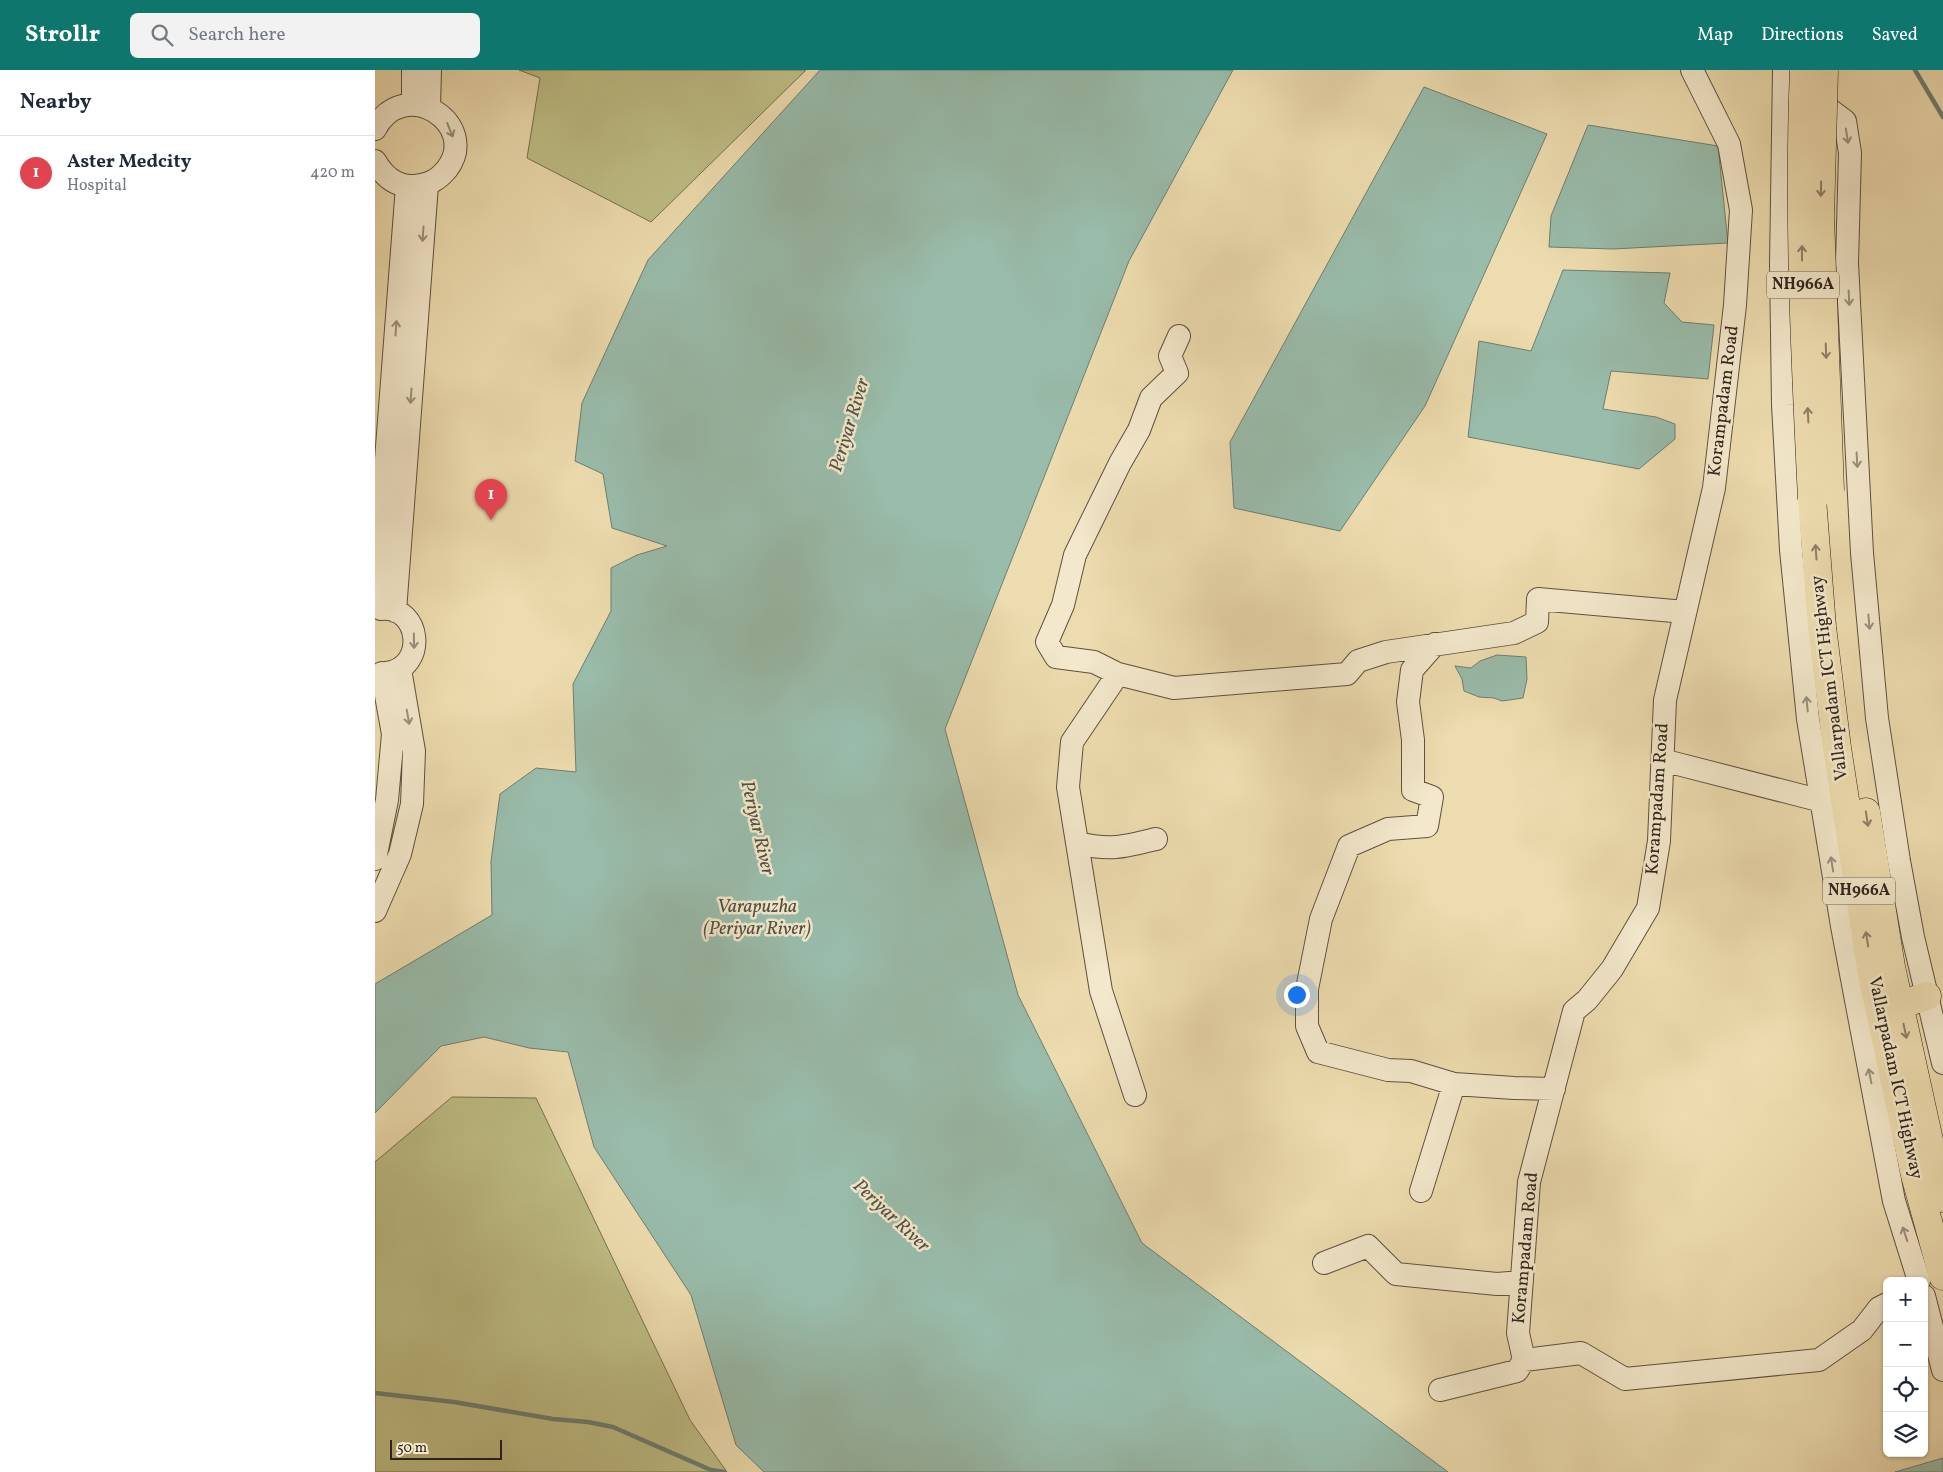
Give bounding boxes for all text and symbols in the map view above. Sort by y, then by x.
search box [130,13,480,58]
text: Strollr [25,18,100,52]
icon: search [148,21,176,49]
text: Search here [188,22,286,48]
text: Map [1697,23,1733,48]
text: Directions [1761,23,1844,48]
text: Saved [1872,23,1918,48]
text: Nearby [20,88,91,117]
one-way arrow [446,122,455,137]
one-way arrow [1842,128,1852,144]
text: Aster Medcity [67,149,191,175]
text: 1 [33,162,39,184]
text: 420 m [310,162,355,184]
text: Hospital [67,175,127,197]
one-way arrow [1816,180,1826,196]
one-way arrow [418,225,428,241]
one-way arrow [1797,245,1807,262]
road number: NH966A [1767,272,1839,298]
one-way arrow [1844,290,1853,306]
one-way arrow [392,320,401,336]
street label: Korampadam Road [1702,324,1746,478]
one-way arrow [1821,343,1830,359]
water label: Periyar River [823,374,877,475]
one-way arrow [407,387,416,403]
one-way arrow [1803,408,1813,424]
one-way arrow [1853,452,1862,468]
pin: 1 [475,479,507,520]
one-way arrow [1811,544,1821,560]
street label: Vallarpadam ICT Highway [1805,574,1855,782]
one-way arrow [1864,614,1873,630]
one-way arrow [409,633,419,649]
one-way arrow [1802,696,1812,712]
one-way arrow [404,709,414,725]
street label: Korampadam Road [1640,722,1676,876]
water label: Periyar River [733,778,781,879]
one-way arrow [1863,811,1873,827]
one-way arrow [1826,856,1836,872]
road number: NH966A [1823,878,1895,904]
water label: Varapuzha (Periyar River) [703,894,811,942]
one-way arrow [1861,931,1871,947]
street label: Vallarpadam ICT Highway [1861,974,1929,1182]
your location [1284,982,1310,1008]
one-way arrow [1901,1023,1910,1039]
one-way arrow [1865,1068,1875,1084]
street label: Korampadam Road [1507,1171,1545,1325]
water label: Periyar River [847,1173,936,1259]
one-way arrow [1899,1227,1909,1243]
map controls [1883,1277,1928,1457]
button: + [1883,1277,1928,1322]
button: − [1883,1322,1928,1367]
button: locate [1883,1367,1928,1412]
button: layers [1883,1412,1928,1457]
scale bar [390,1437,503,1460]
text: 50 m [397,1439,427,1458]

